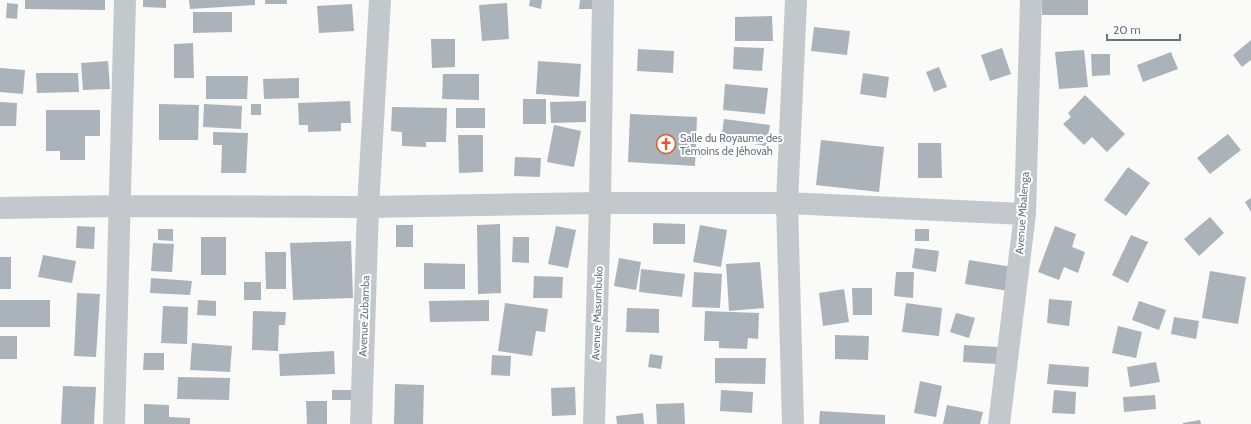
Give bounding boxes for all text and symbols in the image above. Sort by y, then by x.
scale bar [1107,16,1180,42]
text: 20 m [1113,22,1141,37]
place label: Salle du Royaume des Témoins de Jéhovah [680,131,783,158]
church icon: Salle du Royaume des Témoins de Jéhovah [655,133,677,155]
street label: Avenue Mbalenga [1012,171,1032,255]
street label: Avenue Masumbuko [588,266,606,360]
street label: Avenue Zubamba [356,274,372,357]

